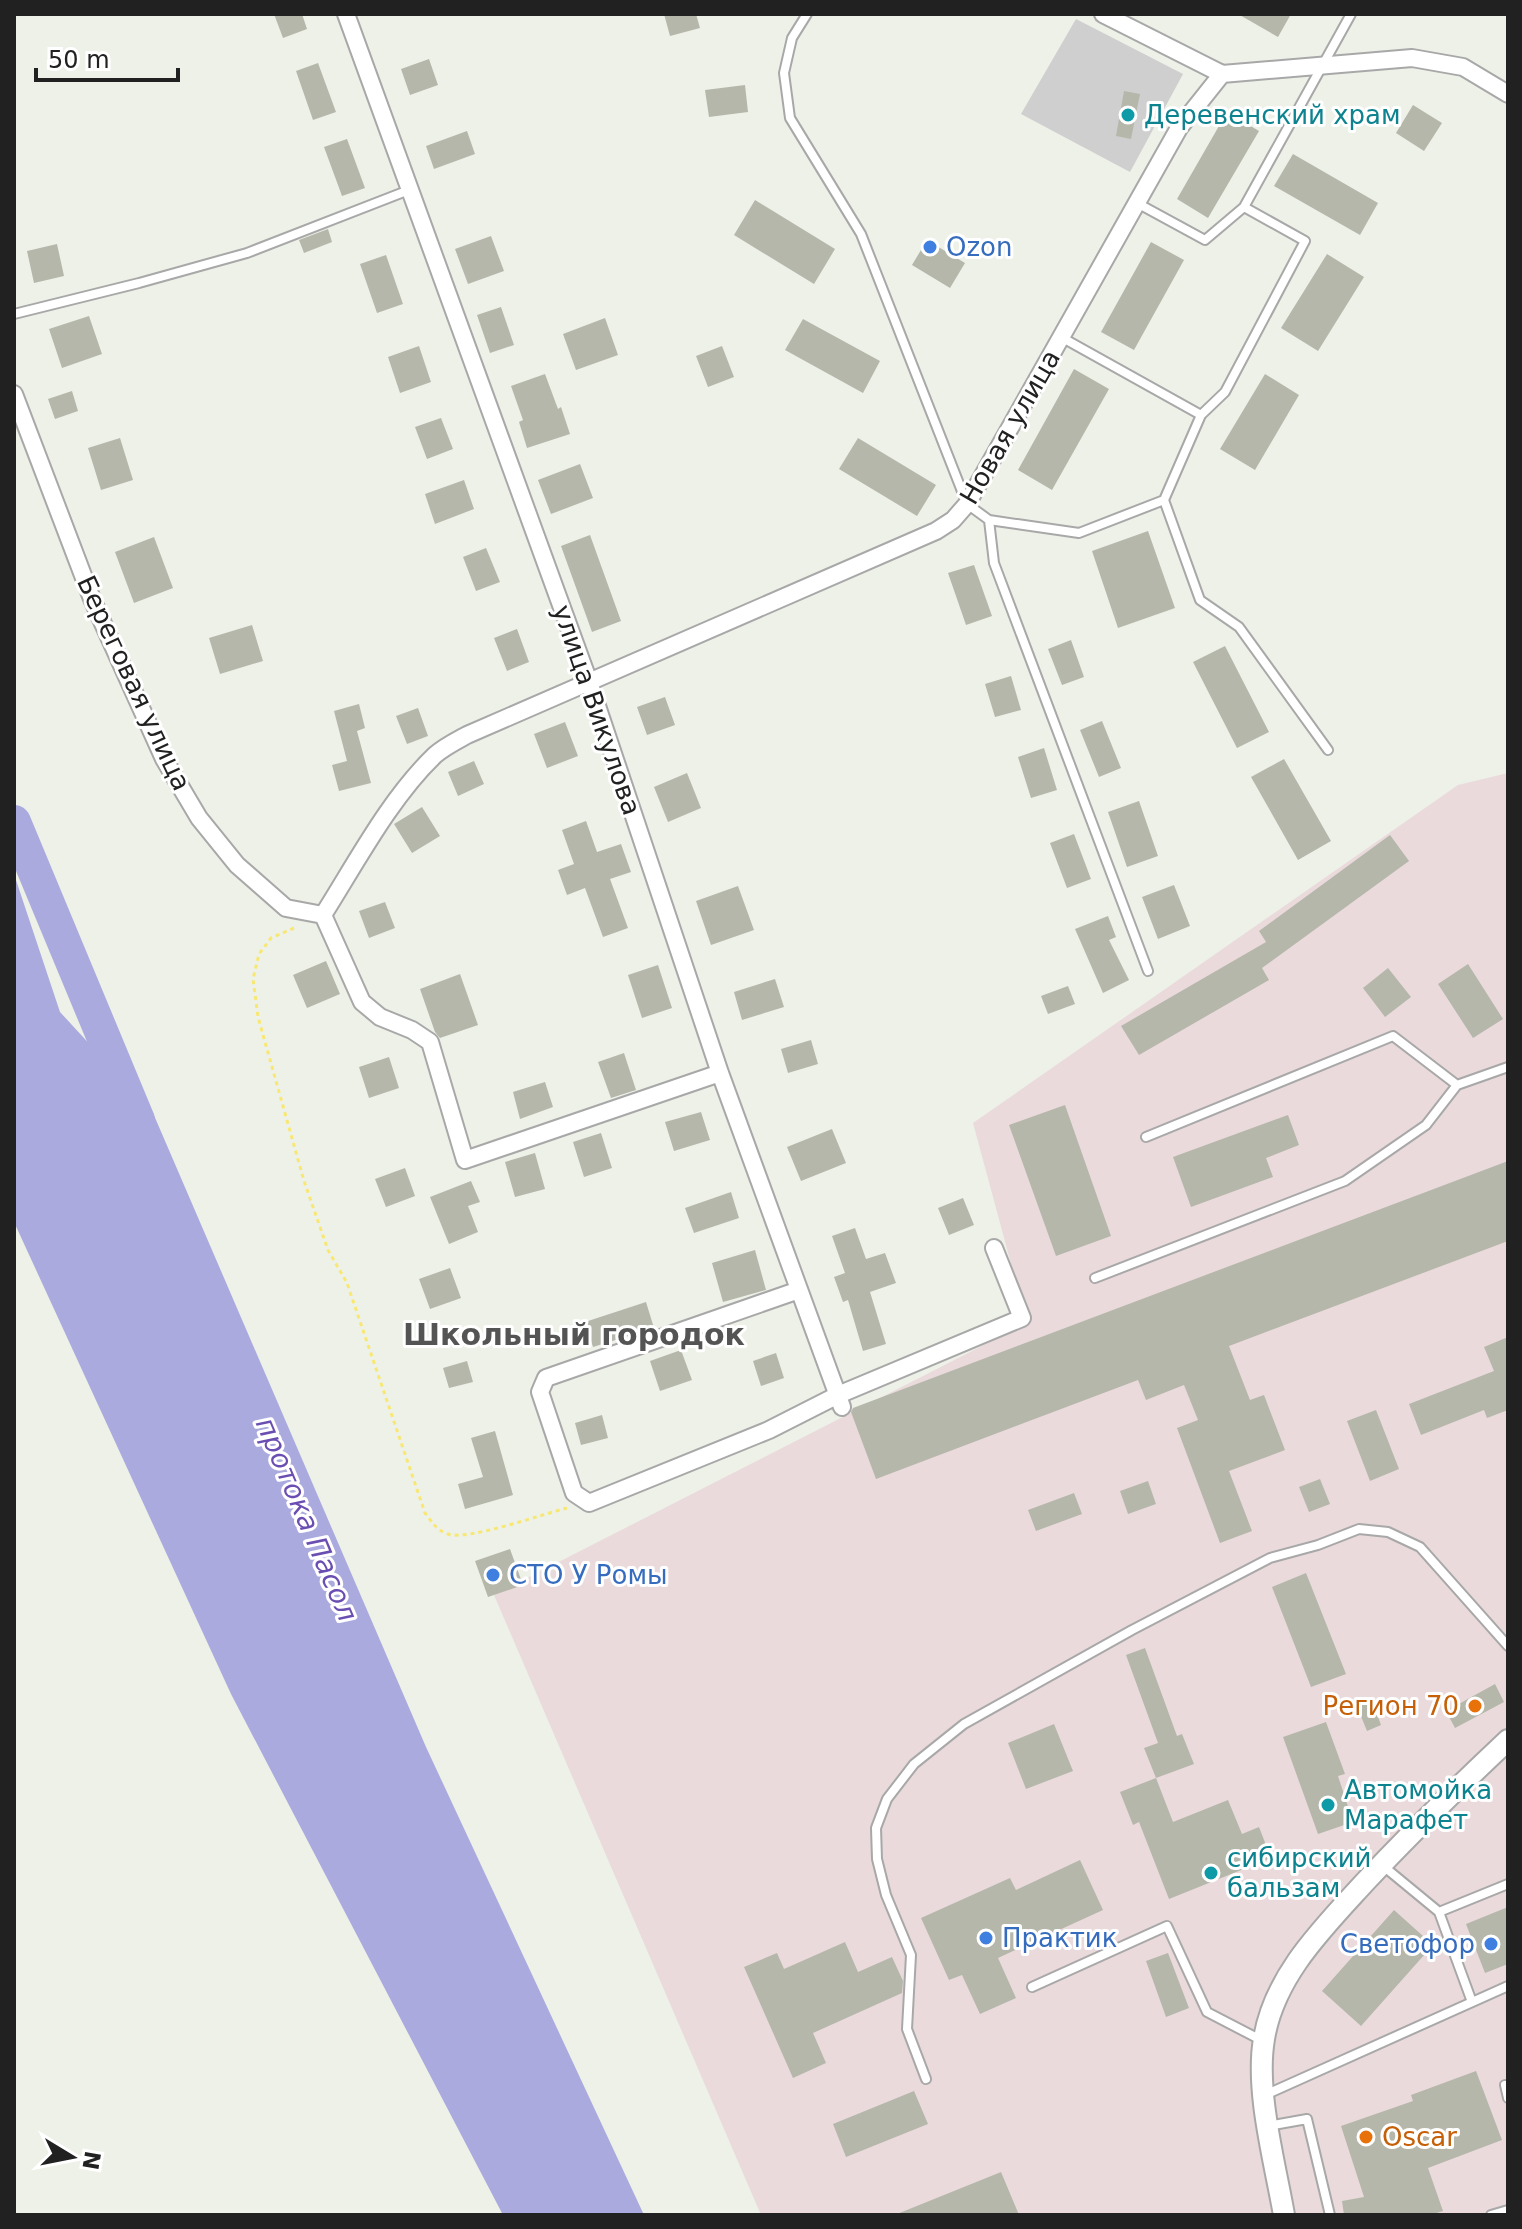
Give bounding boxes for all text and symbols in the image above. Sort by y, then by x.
scale bar [36,32,178,82]
text: 50 m [48,46,110,74]
place label: Деревенский храм [1144,100,1401,130]
marker: Деревенский храм [1119,106,1137,124]
place label: Ozon [946,232,1013,262]
marker: Ozon [921,238,939,256]
street label: Новая улица [954,345,1066,509]
street label: Береговая улица [71,571,197,795]
street label: улица Викулова [547,601,647,819]
district label: Школьный городок [403,1317,745,1352]
water label: протока Пасол [249,1412,364,1626]
place label: СТО У Ромы [509,1560,668,1590]
marker: СТО У Ромы [484,1566,502,1584]
place label: Регион 70 [1323,1691,1459,1721]
marker: Регион 70 [1466,1697,1484,1715]
place label: Автомойка Марафет [1344,1775,1492,1835]
marker: Автомойка Марафет [1319,1796,1337,1814]
place label: сибирский бальзам [1227,1843,1371,1903]
marker: сибирский бальзам [1202,1864,1220,1882]
place label: Практик [1002,1923,1117,1953]
marker: Практик [977,1929,995,1947]
place label: Светофор [1340,1929,1475,1959]
marker: Светофор [1482,1935,1500,1953]
north arrow [32,2117,112,2197]
place label: Oscar [1382,2122,1457,2152]
marker: Oscar [1357,2128,1375,2146]
text: N [77,2149,105,2172]

